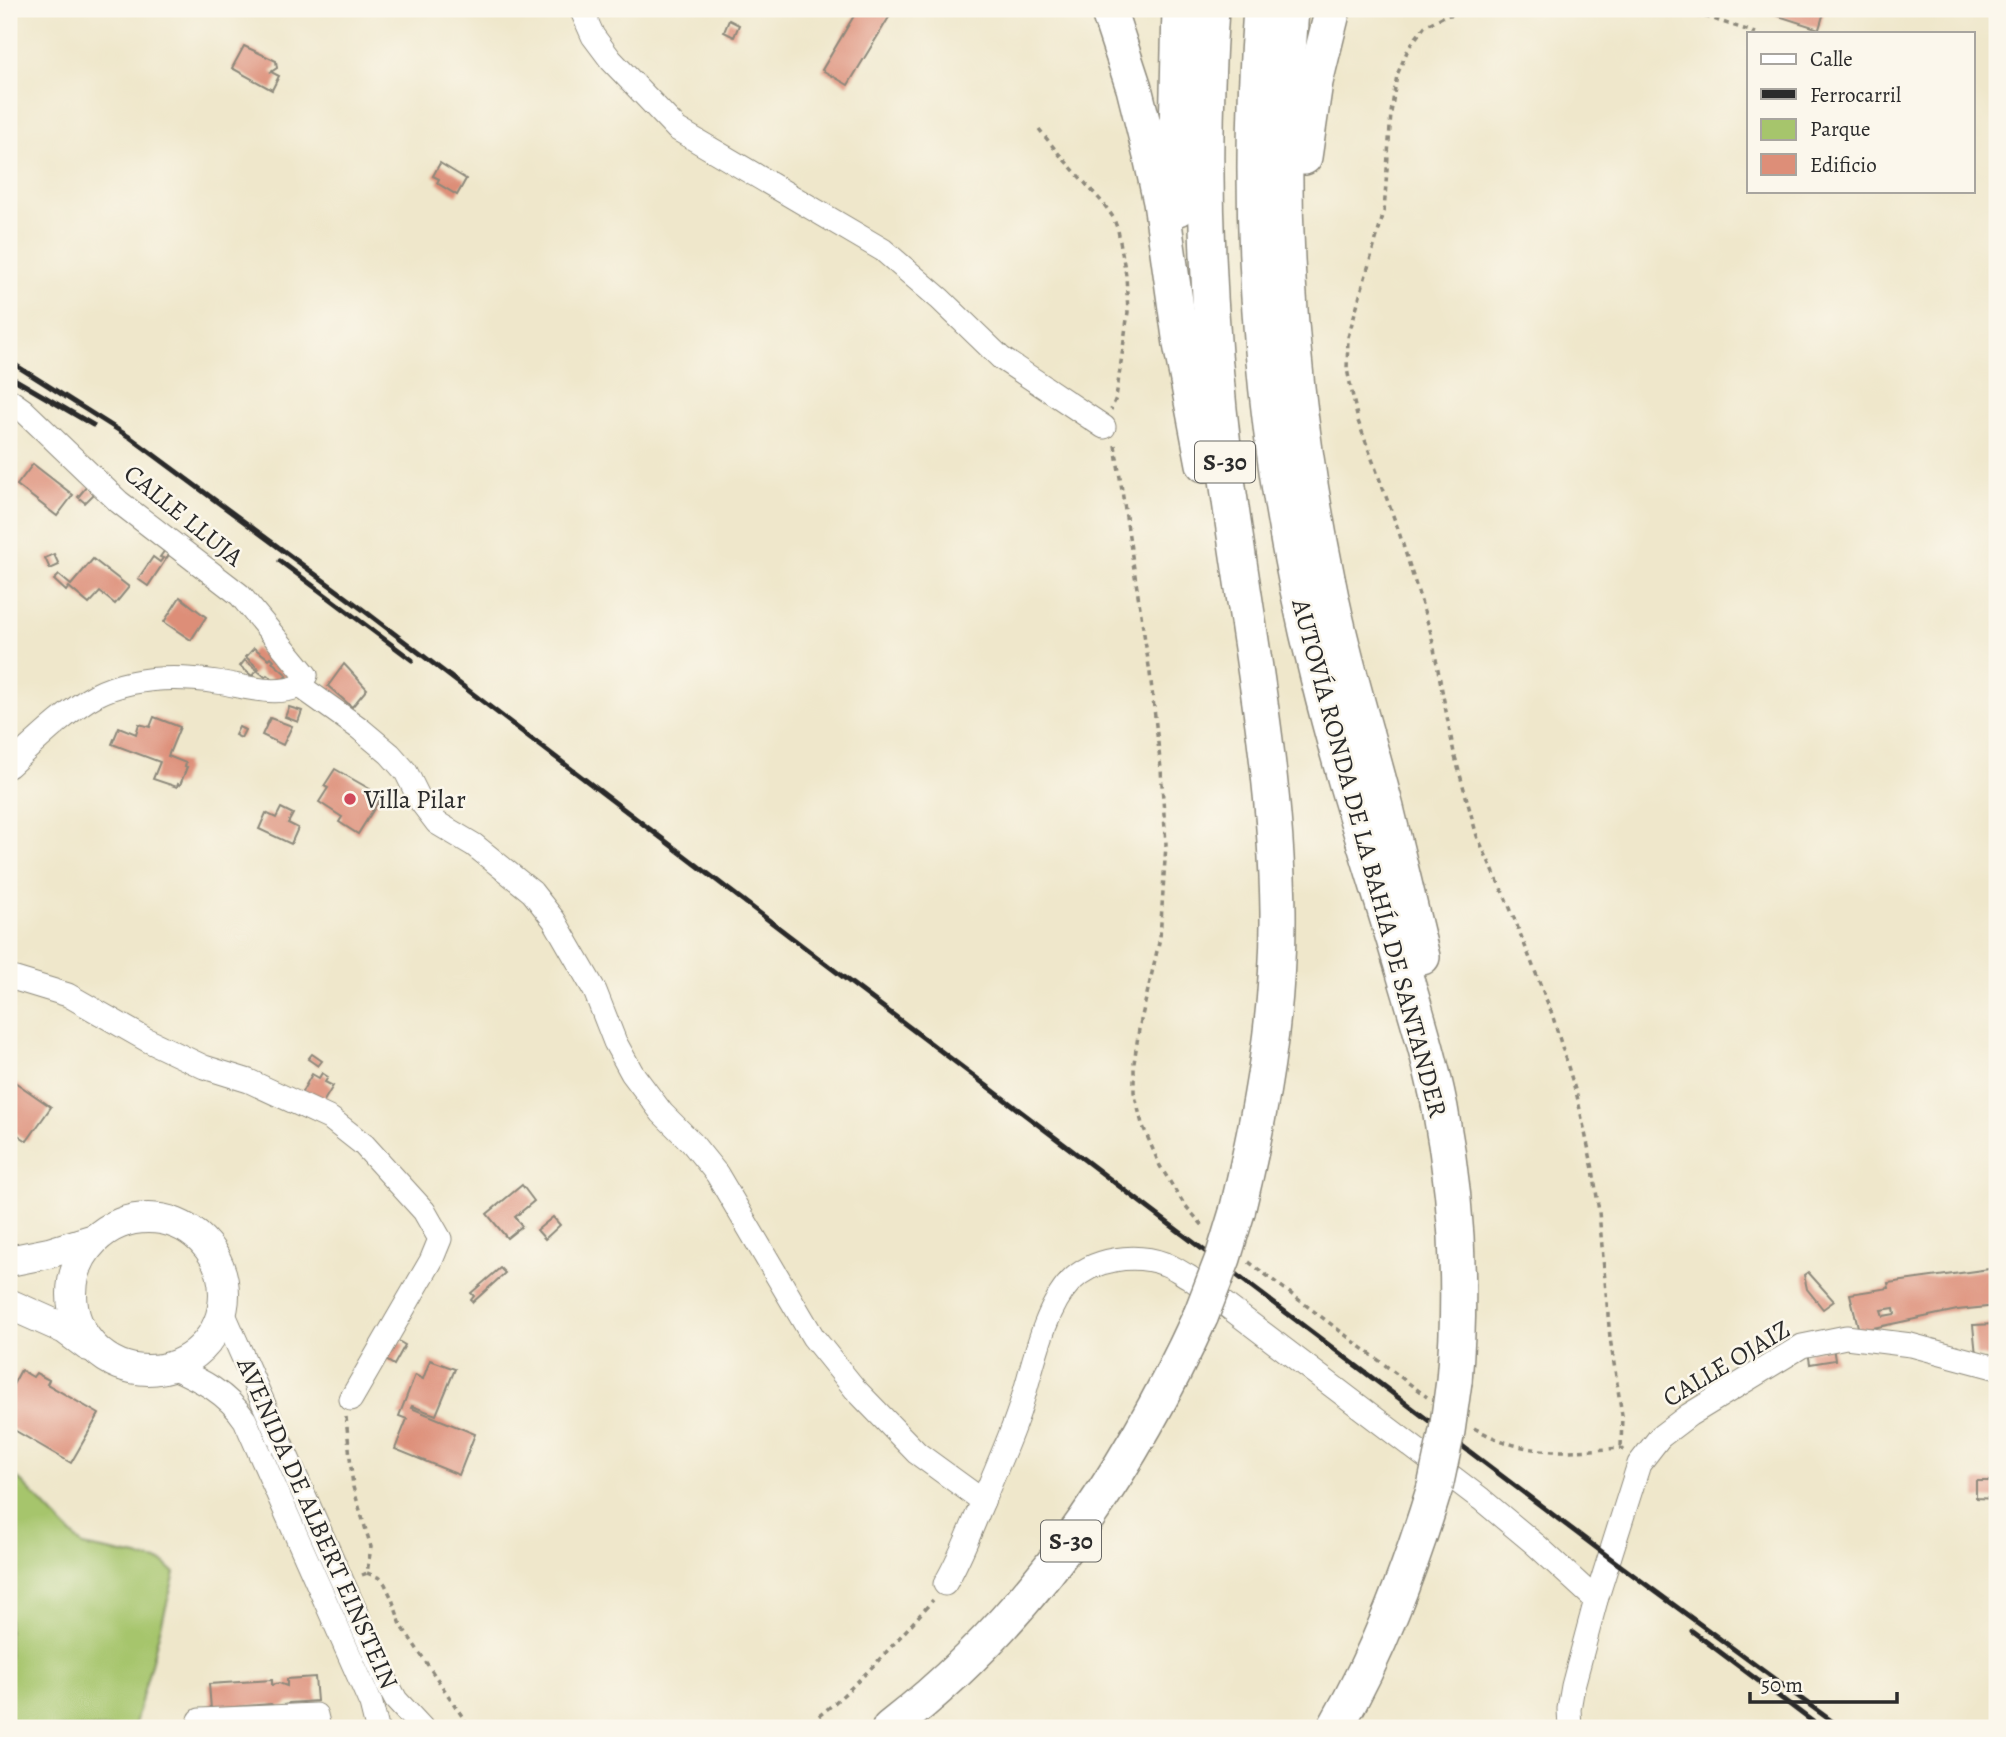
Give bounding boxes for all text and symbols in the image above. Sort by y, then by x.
legend [1747,32,1974,192]
text: Calle [1810,45,1853,73]
text: Ferrocarril [1810,81,1901,109]
text: Parque [1810,115,1870,143]
text: Edificio [1810,151,1877,179]
road number: S-30 [1195,442,1255,482]
street label: CALLE LLUJA [117,456,251,575]
street label: AUTOVÍA RONDA DE LA BAHÍA DE SANTANDER [1283,594,1456,1121]
place label: Villa Pilar [363,782,466,817]
marker: Villa Pilar [342,791,358,807]
street label: CALLE OJAIZ [1656,1312,1797,1415]
street label: AVENIDA DE ALBERT EINSTEIN [228,1351,407,1694]
road number: S-30 [1041,1520,1101,1562]
scale bar [1750,1660,1898,1704]
text: 50 m [1761,1671,1803,1699]

